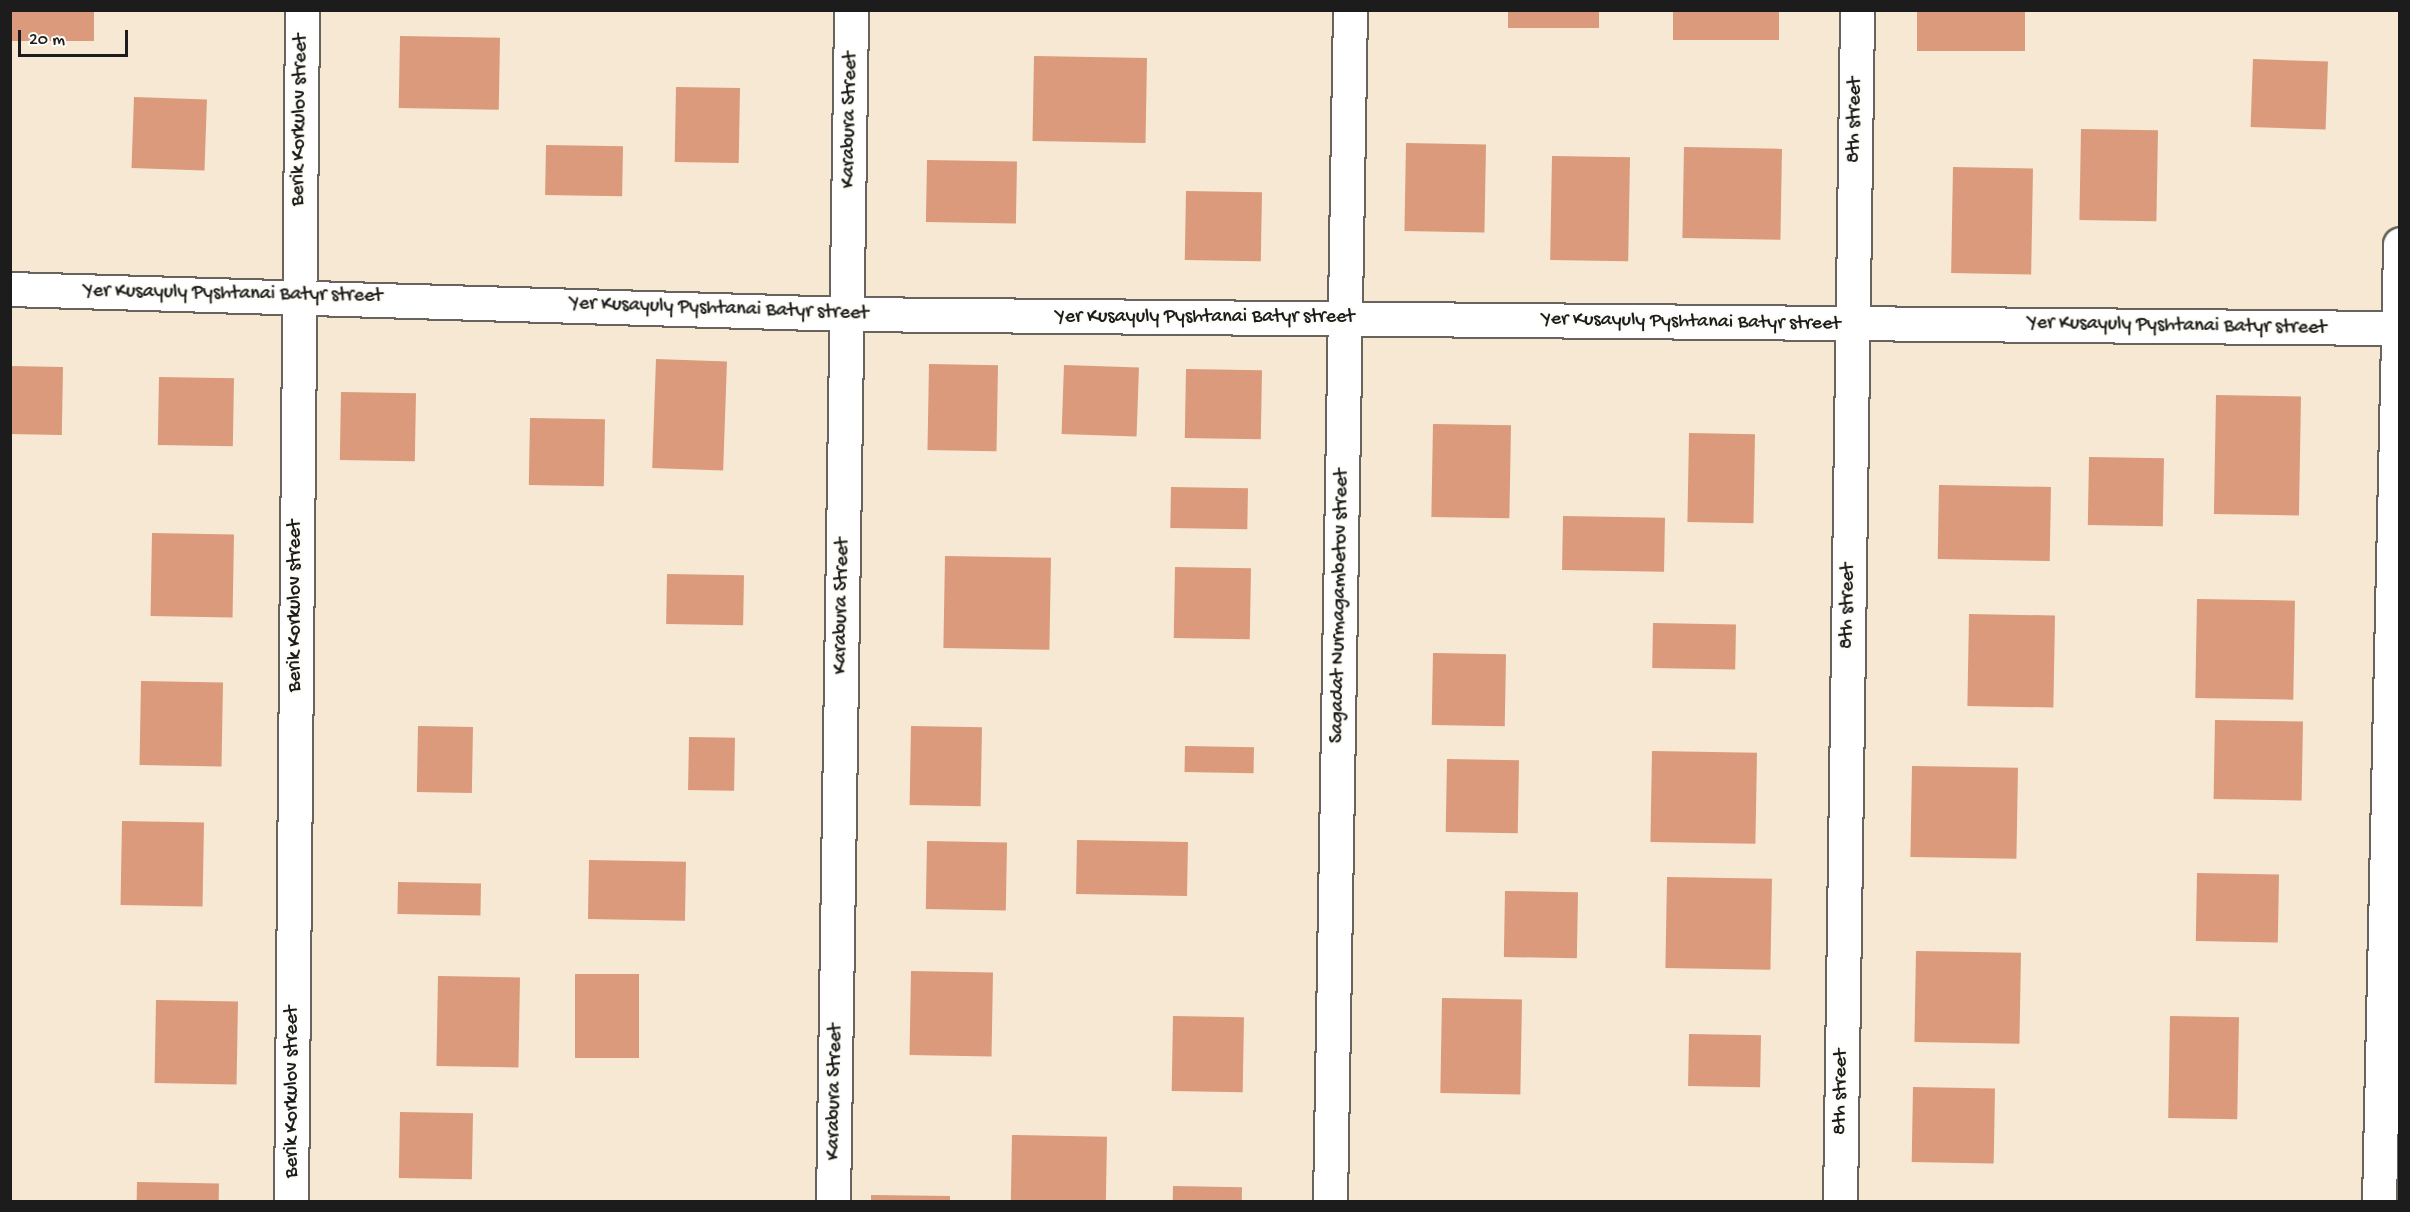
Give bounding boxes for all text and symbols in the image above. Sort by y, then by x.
scale bar [21,18,130,56]
text: 20 m [29,30,65,51]
street label: Berik Korkulov street [286,34,314,206]
street label: Karabura Street [837,52,863,188]
street label: 8th street [1842,77,1868,163]
street label: Yer Kusayuly Pyshtanai Batyr street [83,279,383,309]
street label: Yer Kusayuly Pyshtanai Batyr street [569,292,869,326]
street label: Yer Kusayuly Pyshtanai Batyr street [1056,305,1354,329]
street label: Yer Kusayuly Pyshtanai Batyr street [1541,307,1841,337]
street label: Yer Kusayuly Pyshtanai Batyr street [2027,311,2327,341]
street label: Sagadat Nurmagambetov street [1326,469,1354,743]
street label: Berik Korkulov street [283,520,307,692]
street label: Karabura Street [829,538,855,674]
street label: 8th street [1835,563,1861,649]
street label: Berik Korkulov street [280,1006,304,1178]
street label: Karabura Street [822,1024,848,1160]
street label: 8th street [1828,1049,1854,1135]

